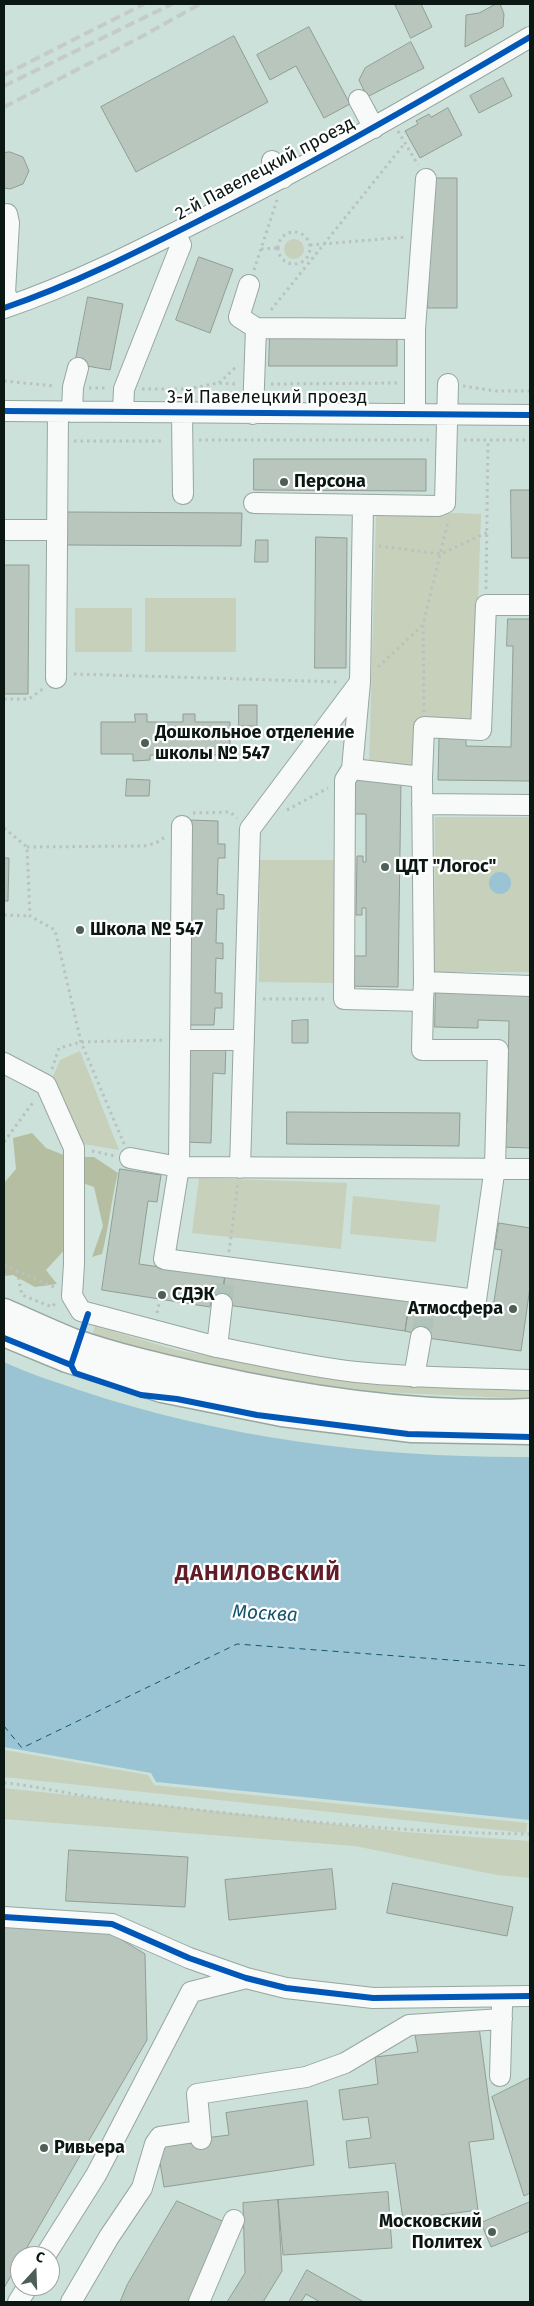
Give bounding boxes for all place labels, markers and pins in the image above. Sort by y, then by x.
place label: Персона [294,471,366,493]
marker: Персона [278,476,290,488]
place label: Дошкольное отделение школы № 547 [155,722,354,764]
marker: Дошкольное отделение школы № 547 [139,737,151,749]
place label: ЦДТ "Логос" [395,856,496,878]
marker: ЦДТ "Логос" [379,861,391,873]
place label: Школа № 547 [90,919,203,941]
marker: Школа № 547 [74,924,86,936]
place label: СДЭК [172,1284,215,1306]
marker: СДЭК [156,1289,168,1301]
place label: Атмосфера [408,1298,503,1320]
marker: Атмосфера [507,1303,519,1315]
place label: Ривьера [54,2137,125,2159]
marker: Ривьера [38,2142,50,2154]
place label: Московский Политех [379,2211,482,2254]
marker: Московский Политех [486,2226,498,2238]

